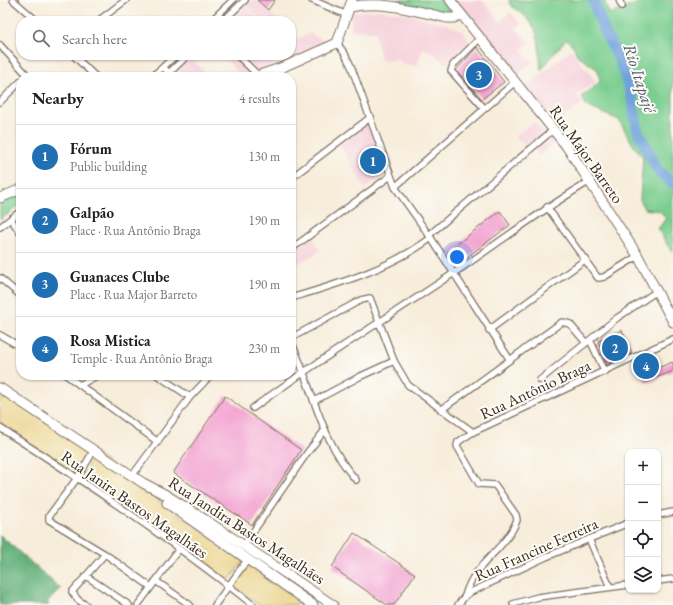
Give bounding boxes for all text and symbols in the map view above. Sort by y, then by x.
search box [16,16,296,60]
icon: search [30,27,52,49]
text: Search here [62,29,127,48]
water label: Rio Itapajé [619,41,662,117]
pin: 3 [466,60,492,90]
text: Nearby [32,87,84,109]
text: 4 results [239,90,280,107]
street label: Rua Major Barreto [545,101,628,208]
text: Fórum [70,139,112,158]
pin: 1 [360,146,386,176]
text: 1 [42,148,48,165]
text: 130 m [249,148,280,165]
text: Public building [70,158,147,175]
text: Galpão [70,203,114,222]
text: 2 [42,212,48,229]
text: 190 m [249,212,280,229]
text: Place · Rua Antônio Braga [70,222,201,239]
your location [447,247,467,267]
text: Guanaces Clube [70,267,169,286]
text: 3 [42,276,48,293]
text: 190 m [249,276,280,293]
text: Place · Rua Major Barreto [70,286,197,303]
text: Rosa Mistica [70,331,151,350]
pin: 2 [602,333,628,363]
text: 4 [42,340,48,357]
text: 230 m [249,340,280,357]
text: Temple · Rua Antônio Braga [70,350,212,367]
pin: 4 [633,351,659,381]
street label: Rua Antônio Braga [476,354,595,424]
street label: Rua Janira Bastos Magalhães [57,446,212,563]
map controls [625,449,661,593]
button: + [625,449,661,485]
street label: Rua Jandira Bastos Magalhães [164,472,329,589]
button: − [625,485,661,521]
street label: Rua Francine Ferreira [471,513,602,586]
button: locate [625,521,661,557]
button: layers [625,557,661,593]

